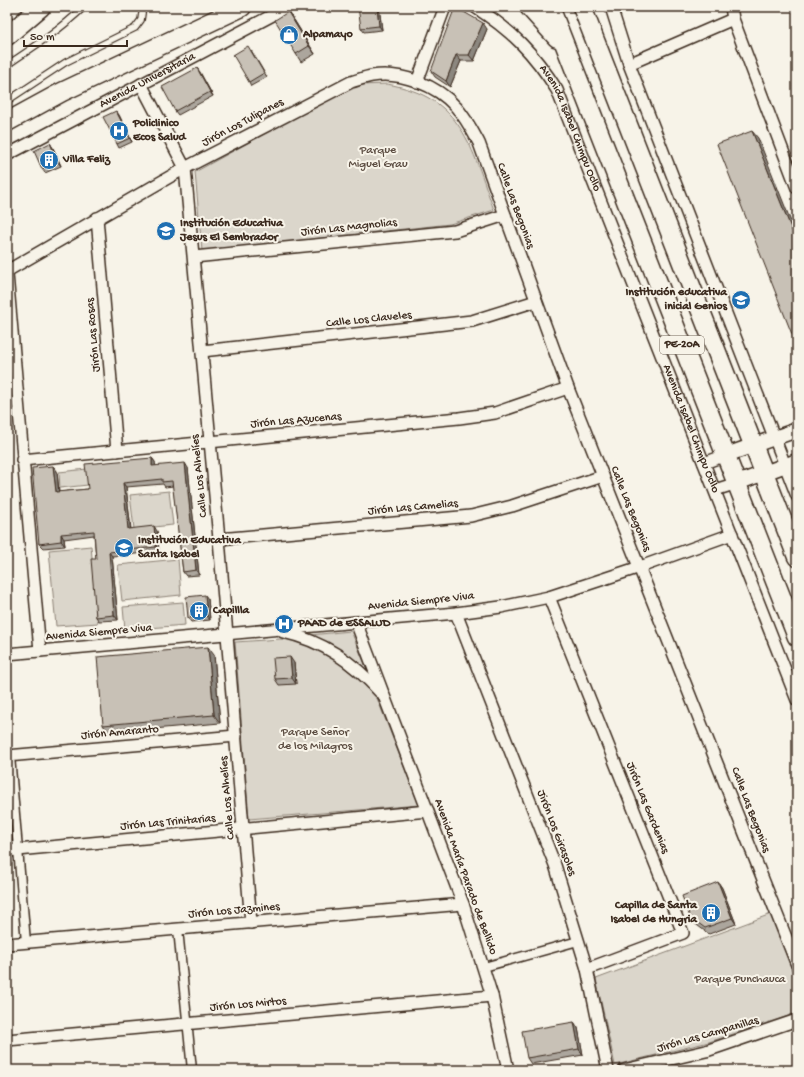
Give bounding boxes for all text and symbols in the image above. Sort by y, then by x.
scale bar [24,22,127,48]
shop icon: Alpamayo [278,24,300,46]
place label: Alpamayo [302,28,353,42]
text: 50 m [30,31,55,45]
street label: Avenida Universitaria [97,50,198,112]
street label: Avenida Isabel Chimpu Ocllo [535,62,603,194]
street label: Jirón Los Tulipanes [200,95,287,150]
place label: Policlinico Ecos Salud [132,117,188,145]
hospital icon: Policlinico Ecos Salud [108,120,130,142]
park label: Parque Miguel Grau [348,144,408,172]
building icon: Villa Feliz [38,149,60,171]
place label: Villa Feliz [62,153,111,167]
street label: Calle Las Begonias [493,161,537,251]
street label: Jirón Las Magnolias [300,216,398,240]
place label: Institución Educativa Jesus El Sembrador [179,217,284,245]
school or university icon: Institución Educativa Jesus El Sembrador [155,220,177,242]
place label: Institución educativa inicial Genios [625,286,728,314]
school or university icon: Institución educativa inicial Genios [730,289,752,311]
street label: Jirón Las Rosas [84,297,104,373]
street label: Calle Los Claveles [326,308,413,331]
road number: PE-20A [660,336,704,354]
street label: Avenida Isabel Chimpu Ocllo [659,363,722,495]
street label: Jirón Las Azucenas [250,410,343,432]
street label: Calle Los Alhelíes [189,433,211,518]
street label: Calle Las Begonias [607,464,654,554]
street label: Jirón Las Camelias [367,497,459,519]
place label: Institución Educativa Santa Isabel [138,534,242,562]
school or university icon: Institución Educativa Santa Isabel [113,537,135,559]
street label: Avenida Siempre Viva [367,589,475,615]
building icon: Capillla [188,600,210,622]
place label: Capillla [212,604,251,618]
hospital icon: PAAD de ESSALUD [273,613,295,635]
place label: PAAD de ESSALUD [297,617,392,631]
street label: Avenida Siempre Viva [45,621,153,645]
street label: Jirón Amaranto [81,723,159,743]
park label: Parque Señor de los Milagros [278,726,353,754]
street label: Calle Los Alhelíes [217,755,239,840]
street label: Jirón Las Gardenias [622,760,672,856]
street label: Calle Las Begonias [727,765,773,855]
street label: Jirón Los Girasoles [533,788,579,878]
street label: Avenida María Parado de Bellido [430,797,500,957]
street label: Jirón Las Trinitarias [120,812,217,834]
place label: Capilla de Santa Isabel de Hungria [610,899,698,927]
street label: Jirón Los Jazmines [188,900,281,922]
building icon: Capilla de Santa Isabel de Hungria [700,902,722,924]
park label: Parque Punchauca [694,973,786,987]
street label: Jirón Los Mirtos [209,995,287,1015]
street label: Jirón Las Campanillas [655,1014,761,1056]

